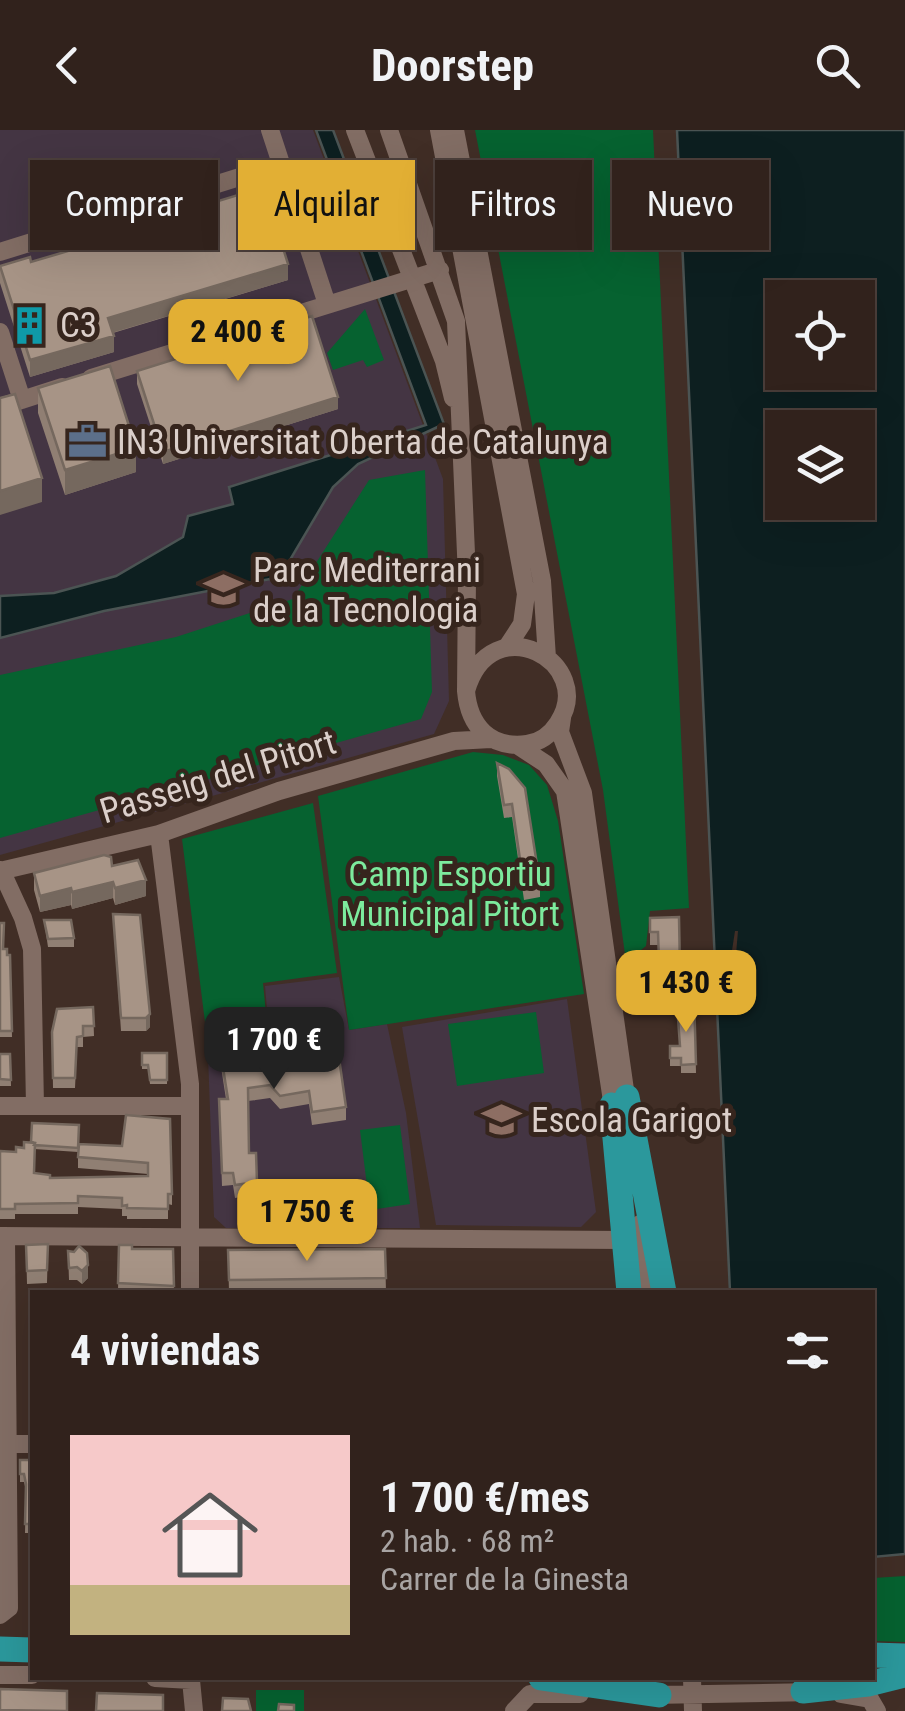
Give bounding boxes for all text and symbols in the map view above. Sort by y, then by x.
icon: back [40,38,95,93]
icon: search [810,38,865,93]
text: Doorstep [371,39,534,92]
chip: Comprar [30,160,218,250]
chip: Alquilar [238,160,415,250]
chip: Filtros [435,160,592,250]
chip: Nuevo [612,160,769,250]
map controls [765,280,875,520]
button: locate [765,280,875,390]
pin: 2 400 € [146,299,330,384]
building icon: C3 [9,304,51,346]
place label: C3 [60,305,97,346]
text: 2 400 € [190,312,286,350]
button: layers [765,410,875,520]
office icon: IN3 Universitat Oberta de Catalunya [66,421,108,463]
place label: IN3 Universitat Oberta de Catalunya [117,422,609,463]
place label: Parc Mediterrani de la Tecnologia [253,550,481,631]
school or university icon: Parc Mediterrani de la Tecnologia [202,569,244,611]
street label: Passeig del Pitort [95,722,341,832]
park label: Camp Esportiu Municipal Pitort [340,854,560,935]
pin: 1 430 € [594,950,778,1035]
text: 1 430 € [638,963,734,1001]
pin: 1 700 € [182,1007,366,1092]
text: 1 700 € [226,1020,322,1058]
school or university icon: Escola Garigot [480,1099,522,1141]
place label: Escola Garigot [531,1100,732,1141]
pin: 1 750 € [215,1179,399,1264]
text: 1 750 € [259,1192,355,1230]
icon: filters [780,1323,835,1378]
text: 4 viviendas [70,1326,260,1375]
text: 1 700 €/mes [380,1473,590,1522]
icon: home [150,1475,270,1595]
text: 2 hab. · 68 m² [380,1522,554,1560]
text: Carrer de la Ginesta [380,1560,629,1598]

